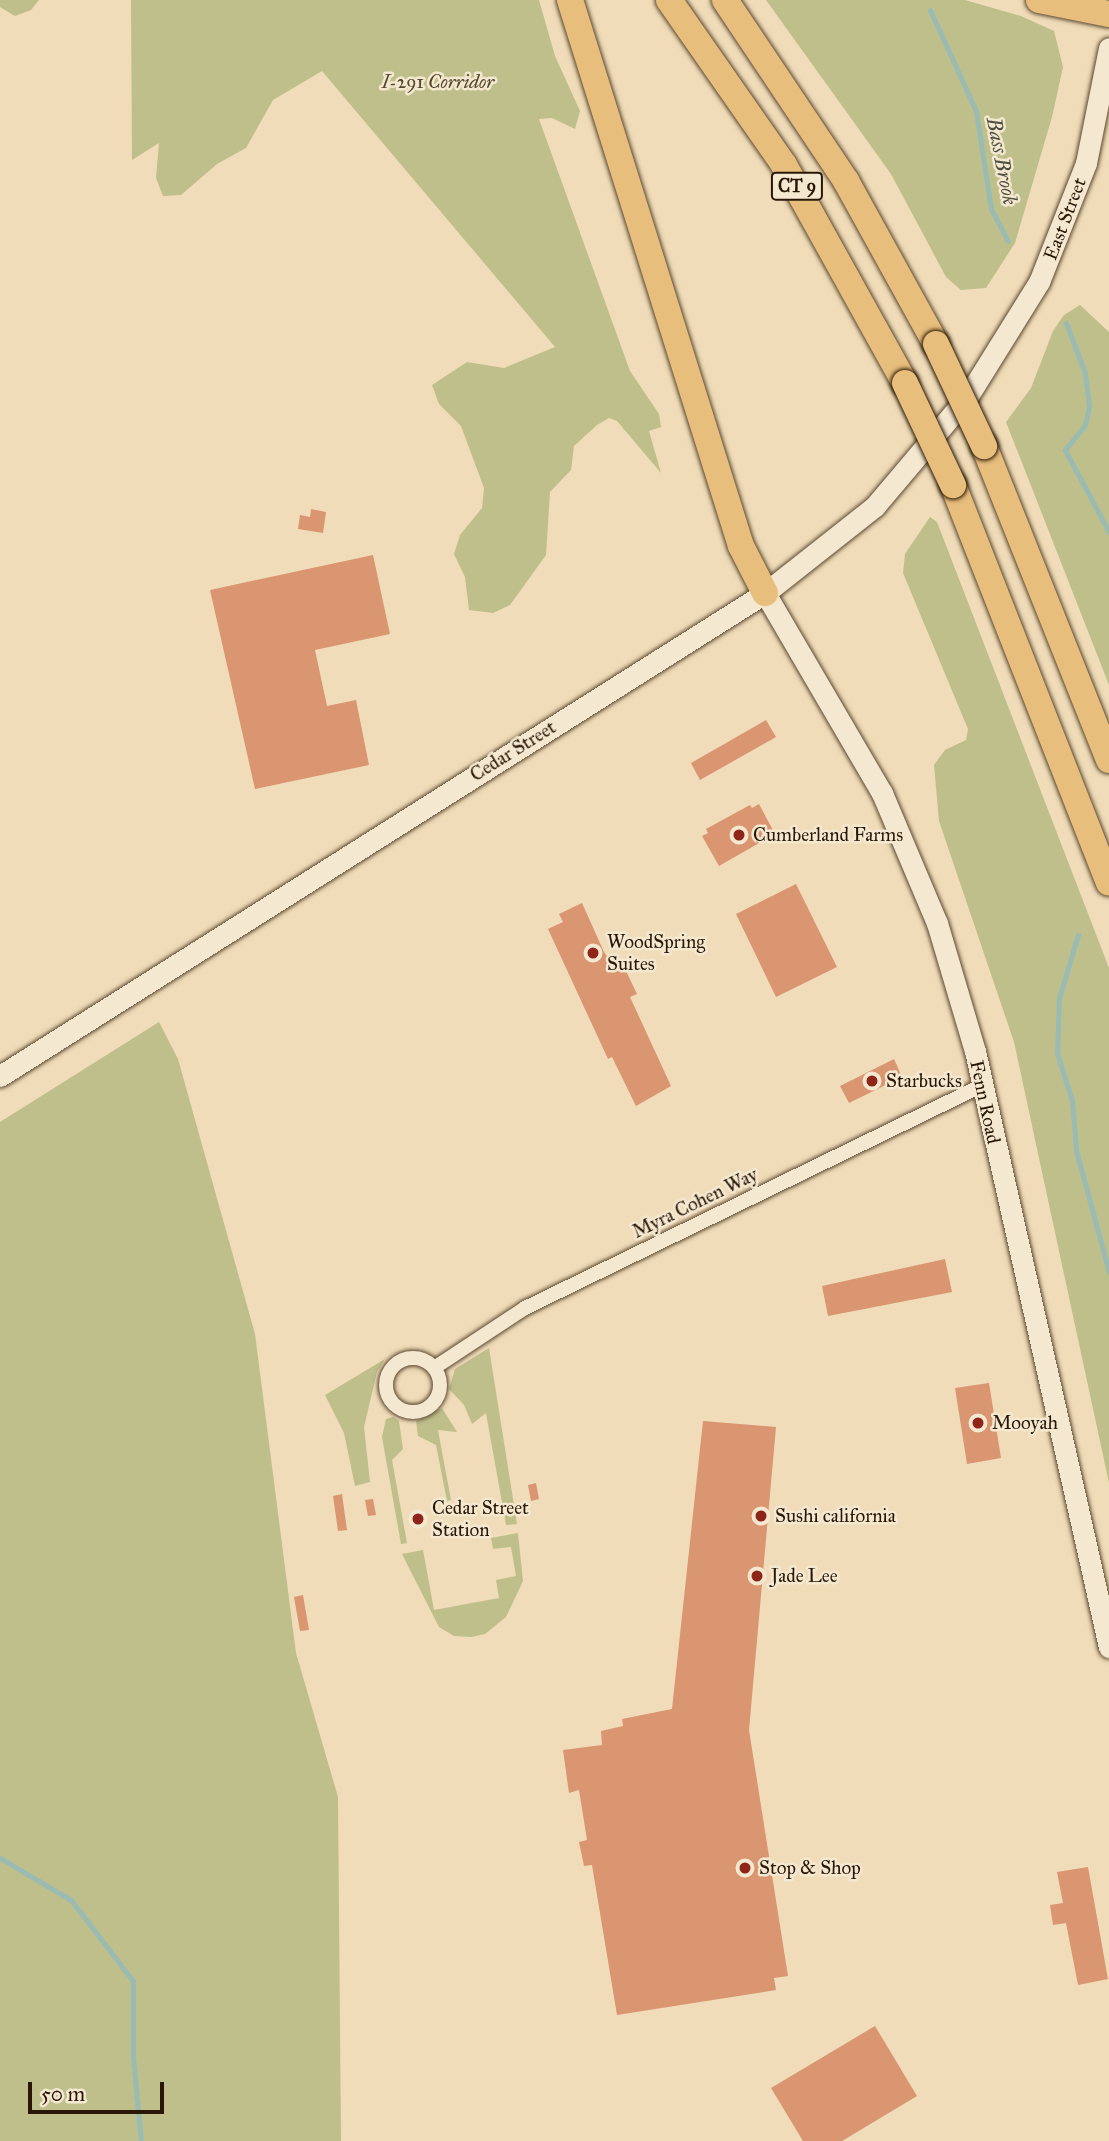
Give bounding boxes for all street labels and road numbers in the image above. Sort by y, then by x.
road number: CT 9 [771,172,823,201]
street label: East Street [1039,174,1091,264]
street label: Cedar Street [466,716,560,786]
street label: Fenn Road [965,1058,1005,1146]
street label: Myra Cohen Way [629,1163,761,1243]

